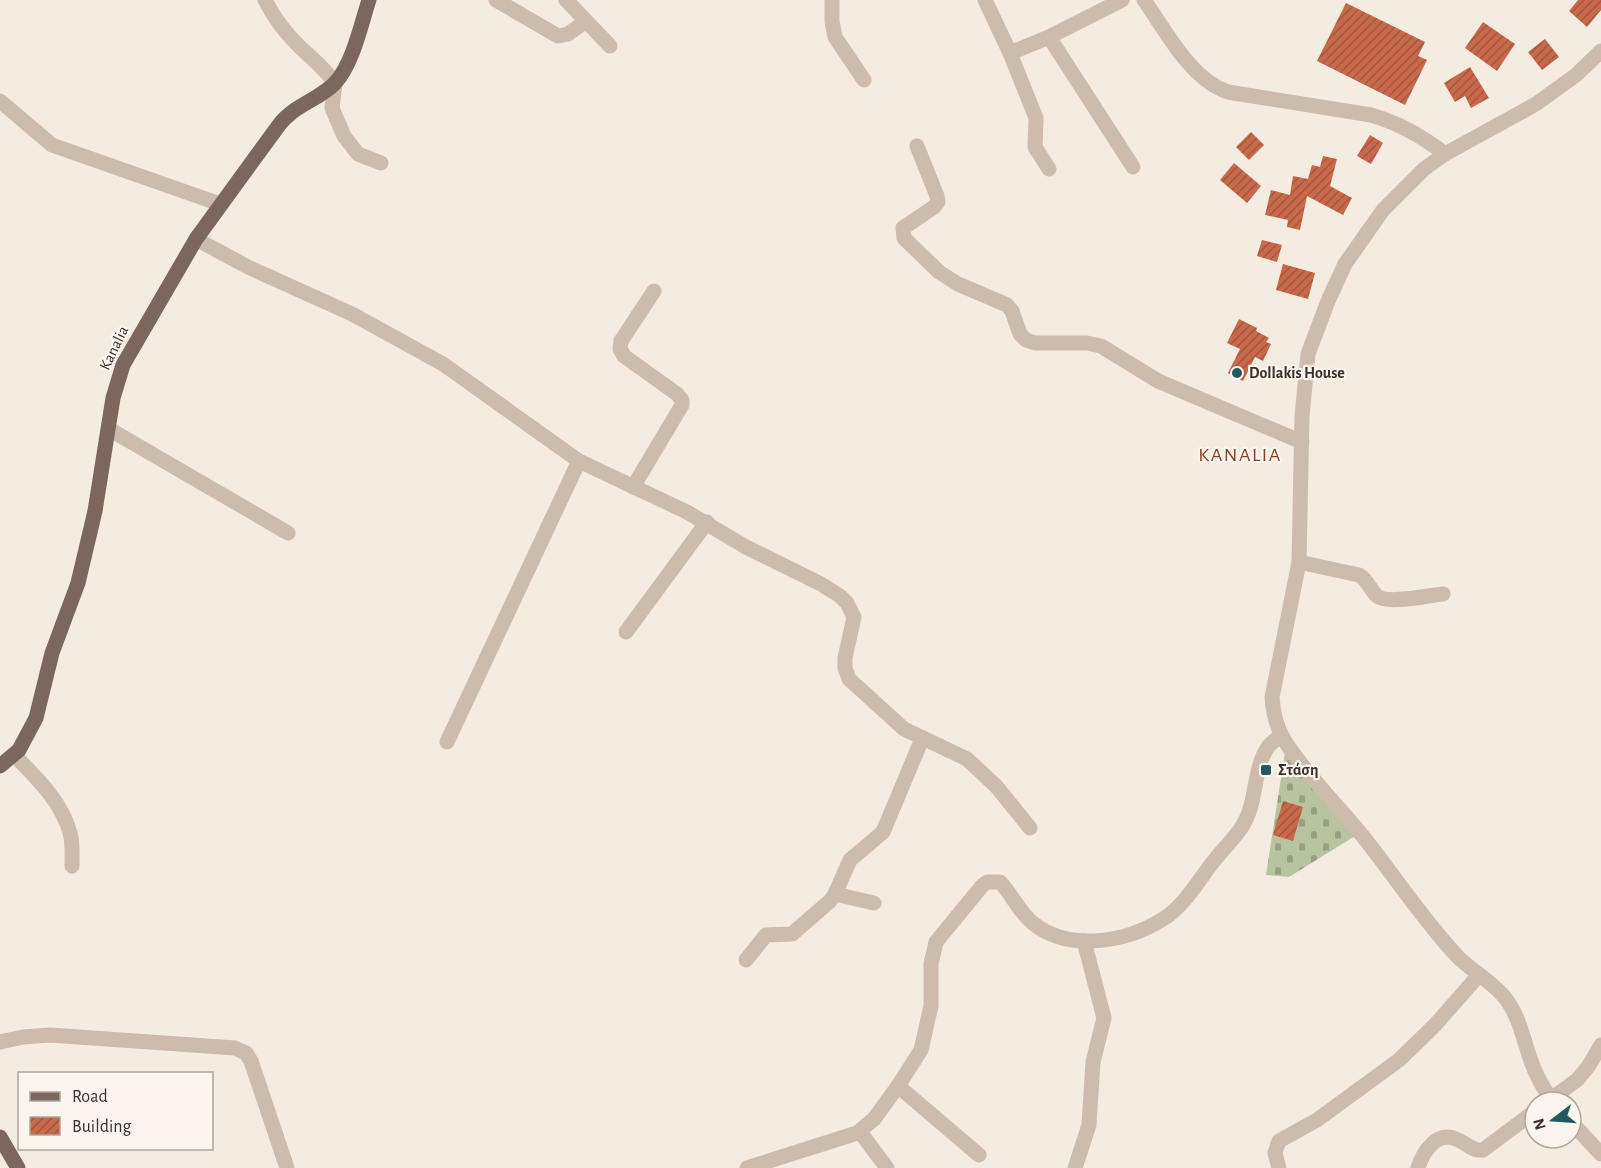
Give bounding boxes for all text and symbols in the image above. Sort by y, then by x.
street label: Kanalia [97,324,131,372]
place label: Dollakis House [1249,365,1345,381]
marker: Dollakis House [1230,366,1244,380]
district label: KANALIA [1198,445,1282,465]
place label: Στάση [1278,762,1318,778]
marker: Στάση [1259,763,1273,777]
legend [18,1072,213,1150]
text: Road [72,1088,108,1106]
north arrow [1523,1090,1583,1150]
text: N [1530,1116,1549,1132]
text: Building [72,1118,132,1136]

